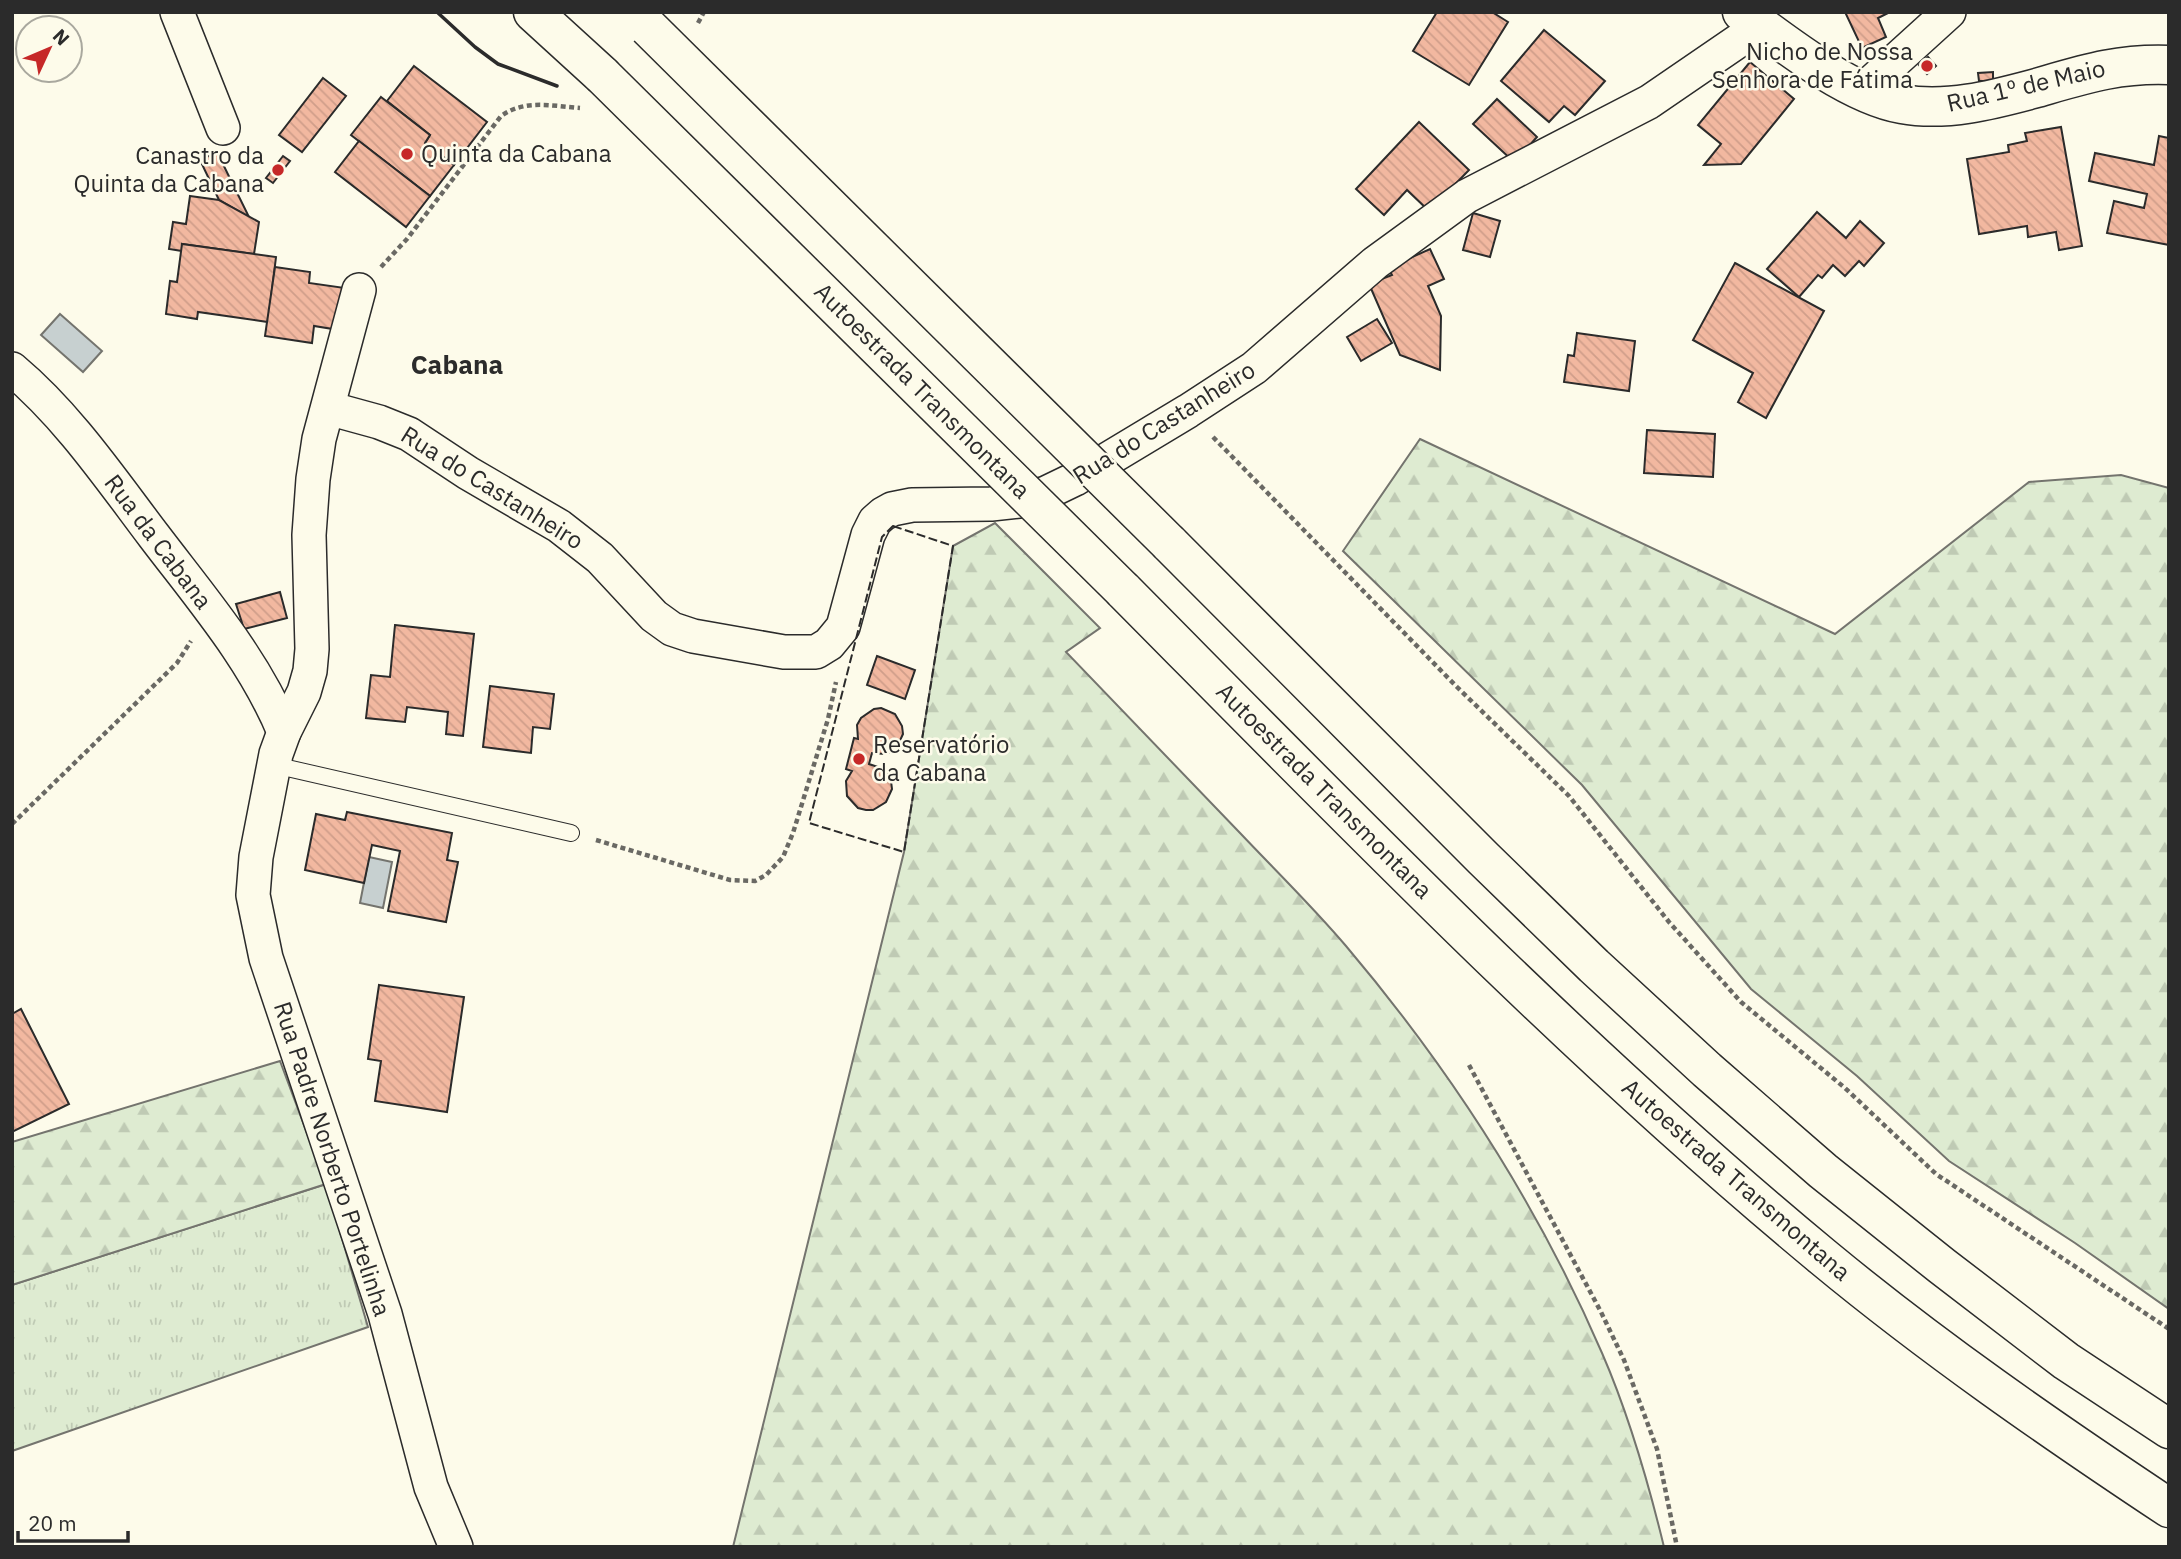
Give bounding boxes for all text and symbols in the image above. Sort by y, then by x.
north arrow [14,14,84,84]
text: N [48,24,75,50]
place label: Nicho de Nossa Senhora de Fátima [1712,35,1913,95]
street label: Rua 1º de Maio [1943,51,2108,119]
marker: Nicho de Nossa Senhora de Fátima [1919,58,1935,74]
place label: Quinta da Cabana [421,137,612,169]
place label: Canastro da Quinta da Cabana [74,139,264,199]
marker: Quinta da Cabana [399,146,415,162]
marker: Canastro da Quinta da Cabana [270,162,286,178]
street label: Autoestrada Transmontana [808,275,1038,505]
district label: Cabana [411,347,504,381]
street label: Rua do Castanheiro [1066,353,1261,491]
street label: Rua do Castanheiro [395,418,590,556]
street label: Rua da Cabana [98,468,220,615]
street label: Autoestrada Transmontana [1210,675,1440,905]
place label: Reservatório da Cabana [873,728,1010,788]
marker: Reservatório da Cabana [851,751,867,767]
street label: Rua Padre Norberto Portelinha [267,997,399,1320]
street label: Autoestrada Transmontana [1616,1071,1858,1288]
scale bar [18,1500,128,1544]
text: 20 m [28,1509,77,1537]

